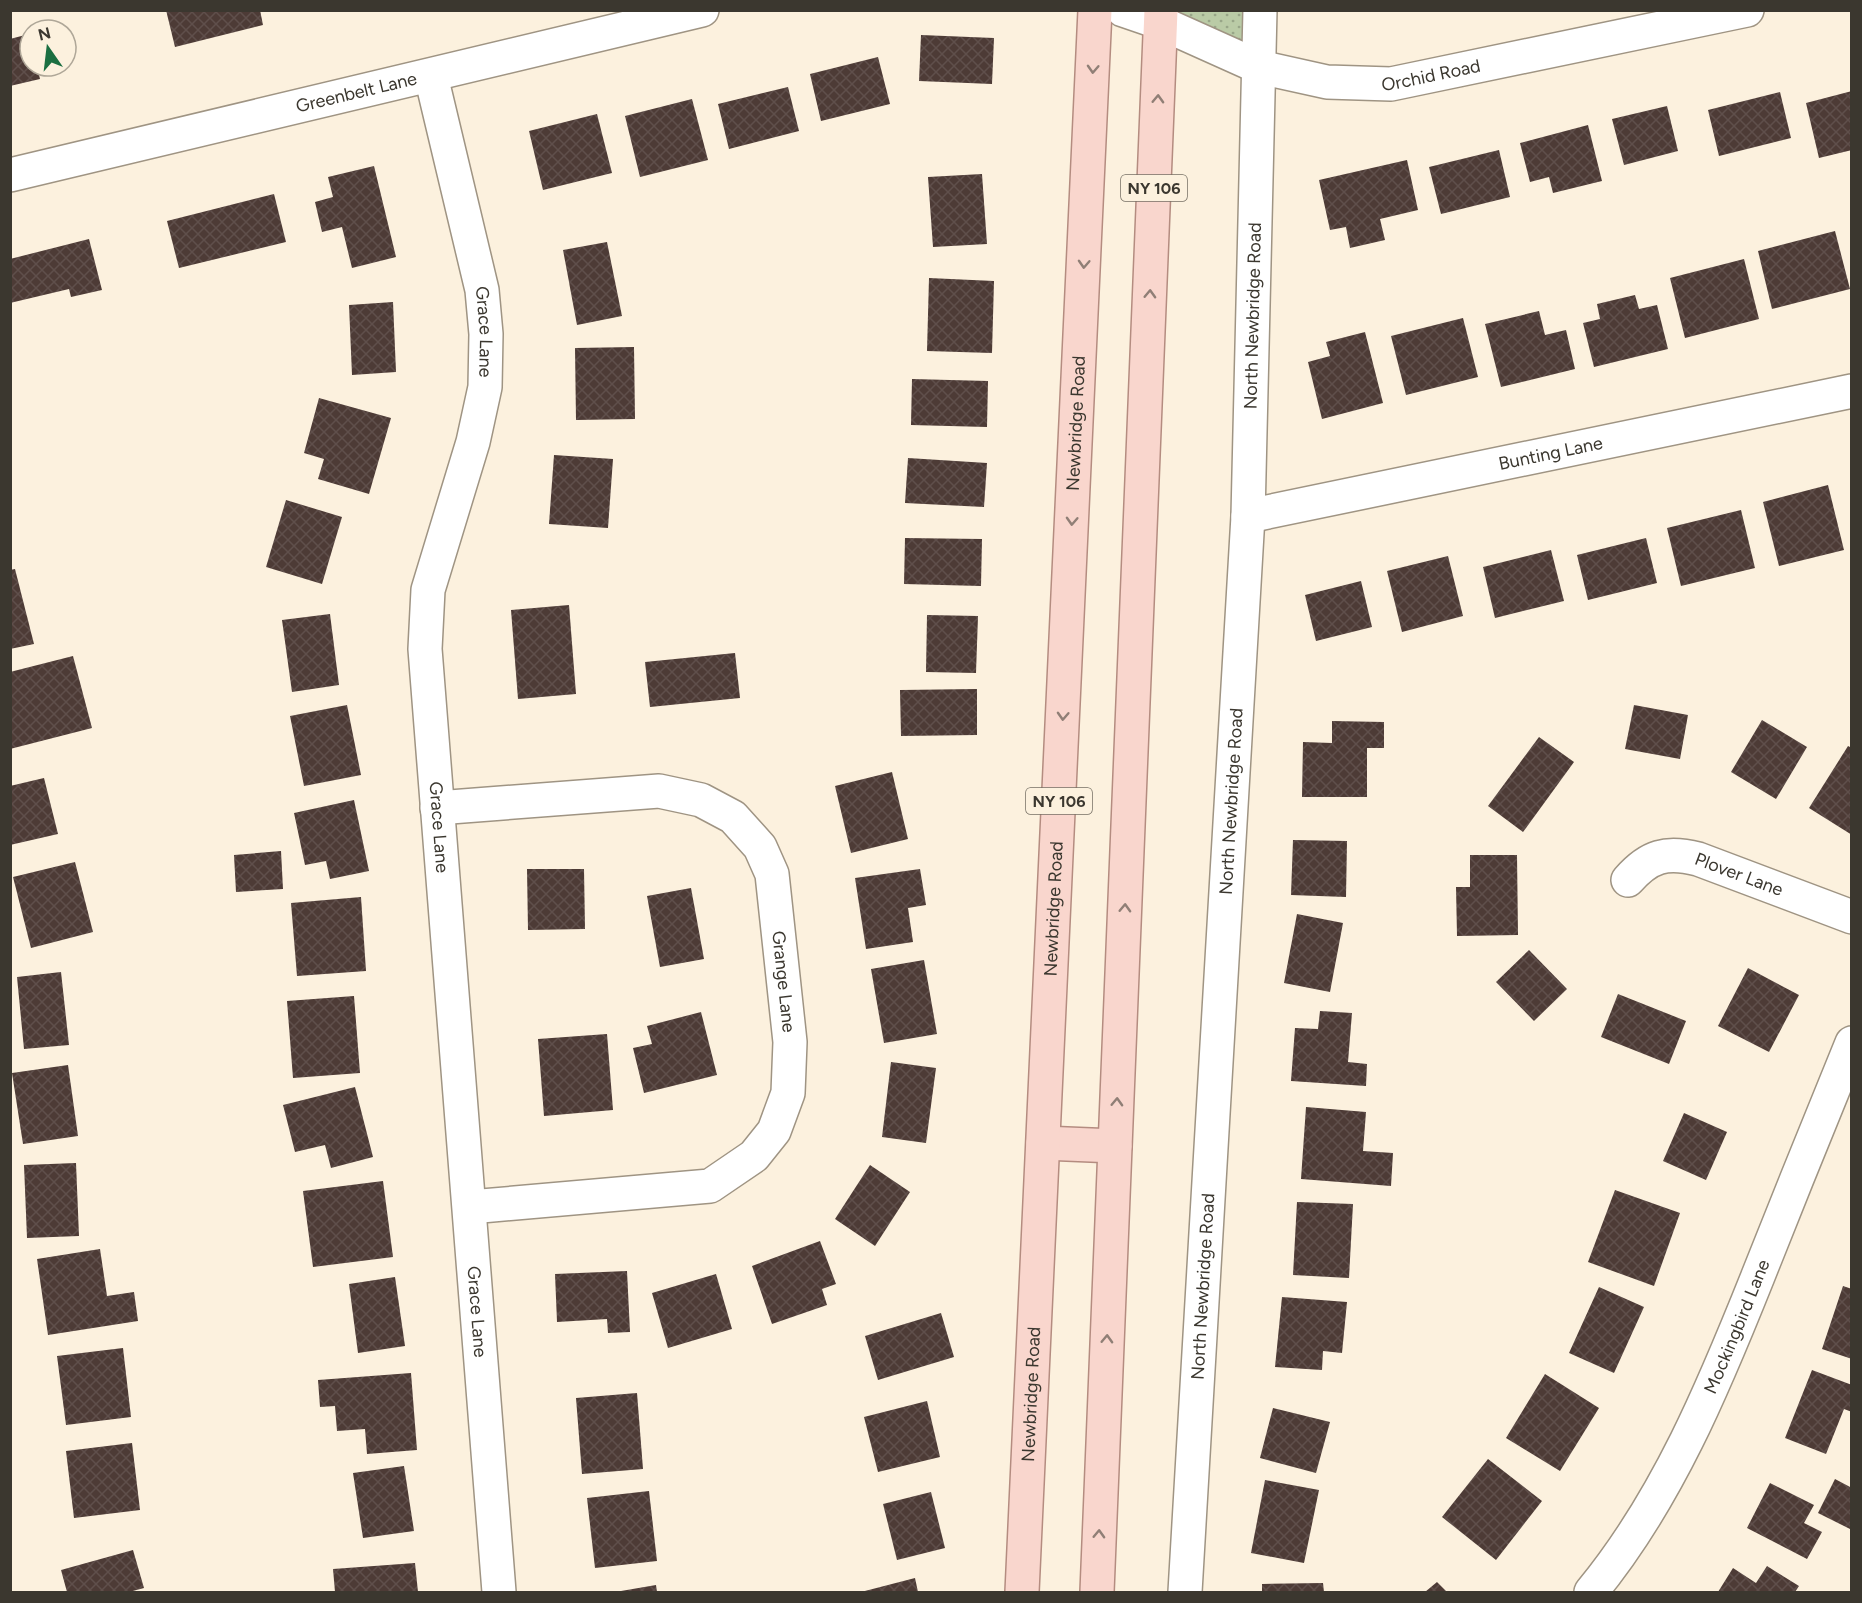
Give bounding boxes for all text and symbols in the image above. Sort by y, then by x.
north arrow [18,18,78,78]
text: N [36,23,53,45]
street label: Orchid Road [1381,55,1482,95]
one-way arrow [1086,64,1099,73]
street label: Greenbelt Lane [294,67,419,117]
one-way arrow [1151,95,1164,104]
road number: NY 106 [1121,175,1187,201]
street label: North Newbridge Road [1240,222,1266,410]
one-way arrow [1077,259,1090,268]
street label: Grace Lane [471,285,497,378]
one-way arrow [1143,289,1156,298]
street label: Newbridge Road [1062,355,1090,491]
street label: Bunting Lane [1497,432,1605,475]
one-way arrow [1065,517,1078,526]
street label: North Newbridge Road [1215,707,1248,895]
one-way arrow [1056,712,1069,721]
street label: Grace Lane [424,781,454,874]
road number: NY 106 [1026,788,1092,814]
street label: Newbridge Road [1039,841,1068,977]
street label: Plover Lane [1692,848,1786,901]
one-way arrow [1118,903,1131,912]
street label: Grange Lane [767,930,800,1034]
one-way arrow [1110,1098,1123,1107]
street label: North Newbridge Road [1186,1192,1219,1381]
street label: Mockingbird Lane [1699,1256,1774,1397]
street label: Grace Lane [462,1265,492,1358]
street label: Newbridge Road [1017,1326,1045,1462]
one-way arrow [1101,1335,1114,1344]
one-way arrow [1093,1530,1106,1539]

